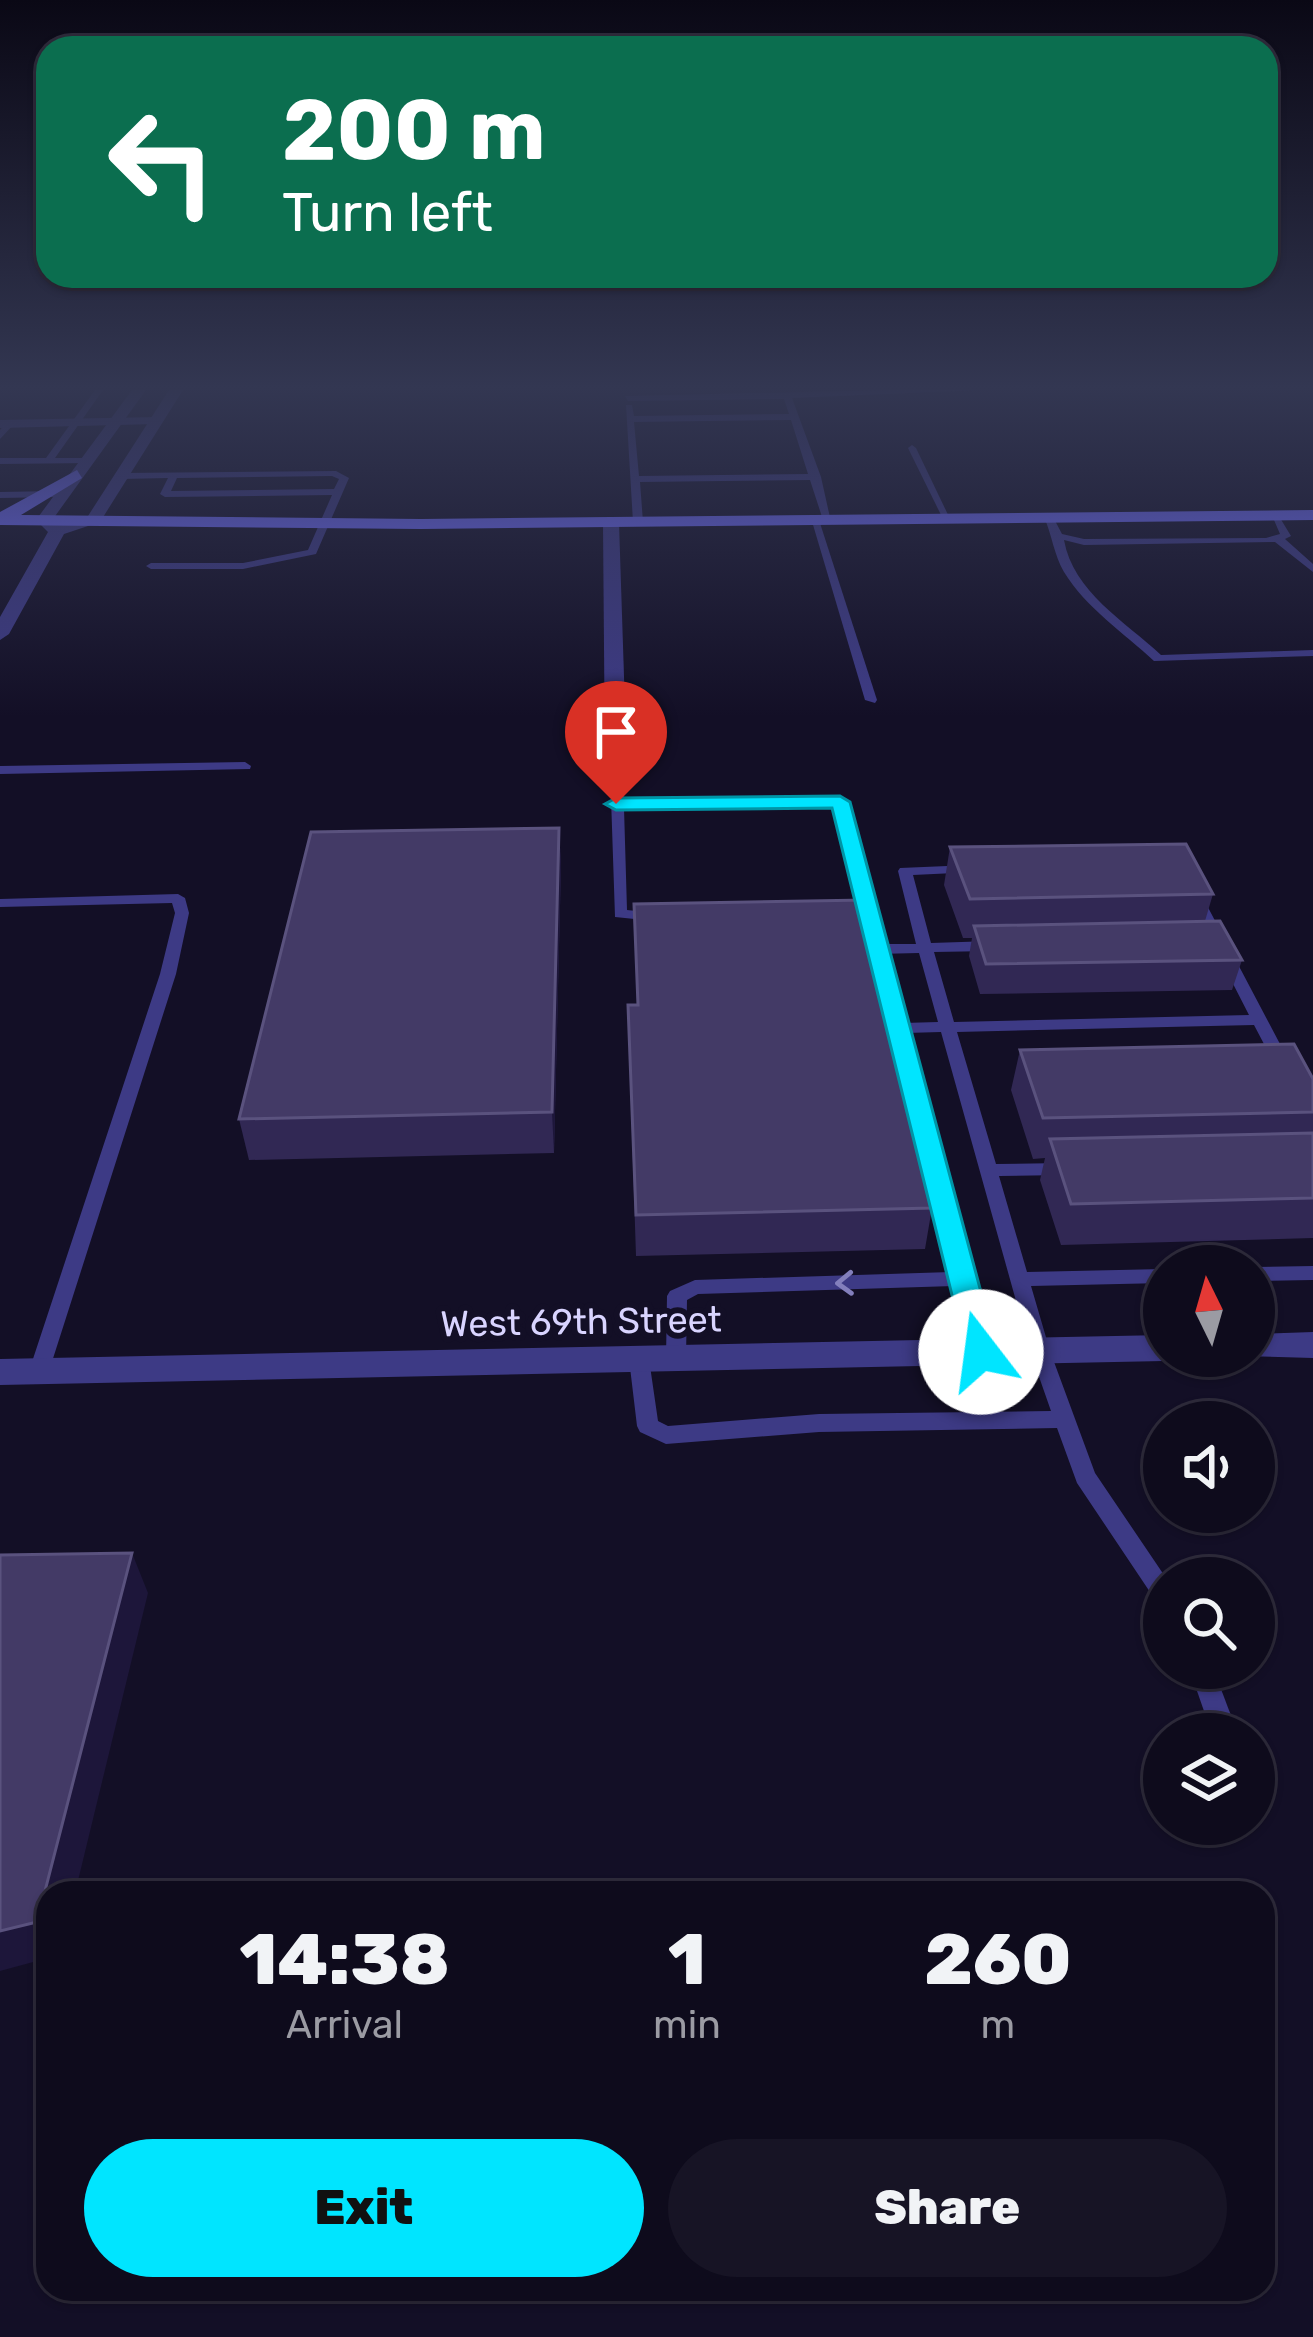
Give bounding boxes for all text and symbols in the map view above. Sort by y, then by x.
text: 200 m [282,80,546,180]
icon: left [84,84,240,240]
text: Turn left [282,181,493,245]
pin [565,681,667,804]
icon: arrive [583,699,649,765]
north arrow [1143,1245,1275,1377]
map controls [1143,1245,1275,1845]
one-way arrow [835,1269,854,1295]
position arrow [918,1289,1044,1415]
street label: West 69th Street [440,1298,722,1345]
button: sound [1143,1401,1275,1533]
button: search [1143,1557,1275,1689]
button: layers [1143,1713,1275,1845]
text: 14:38 [239,1917,450,2002]
text: 1 [668,1917,706,2002]
text: 260 [924,1917,1072,2002]
text: Arrival [286,2002,403,2048]
text: min [653,2002,721,2048]
text: m [981,2002,1015,2048]
button: Exit [84,2139,644,2277]
button: Share [668,2139,1227,2277]

